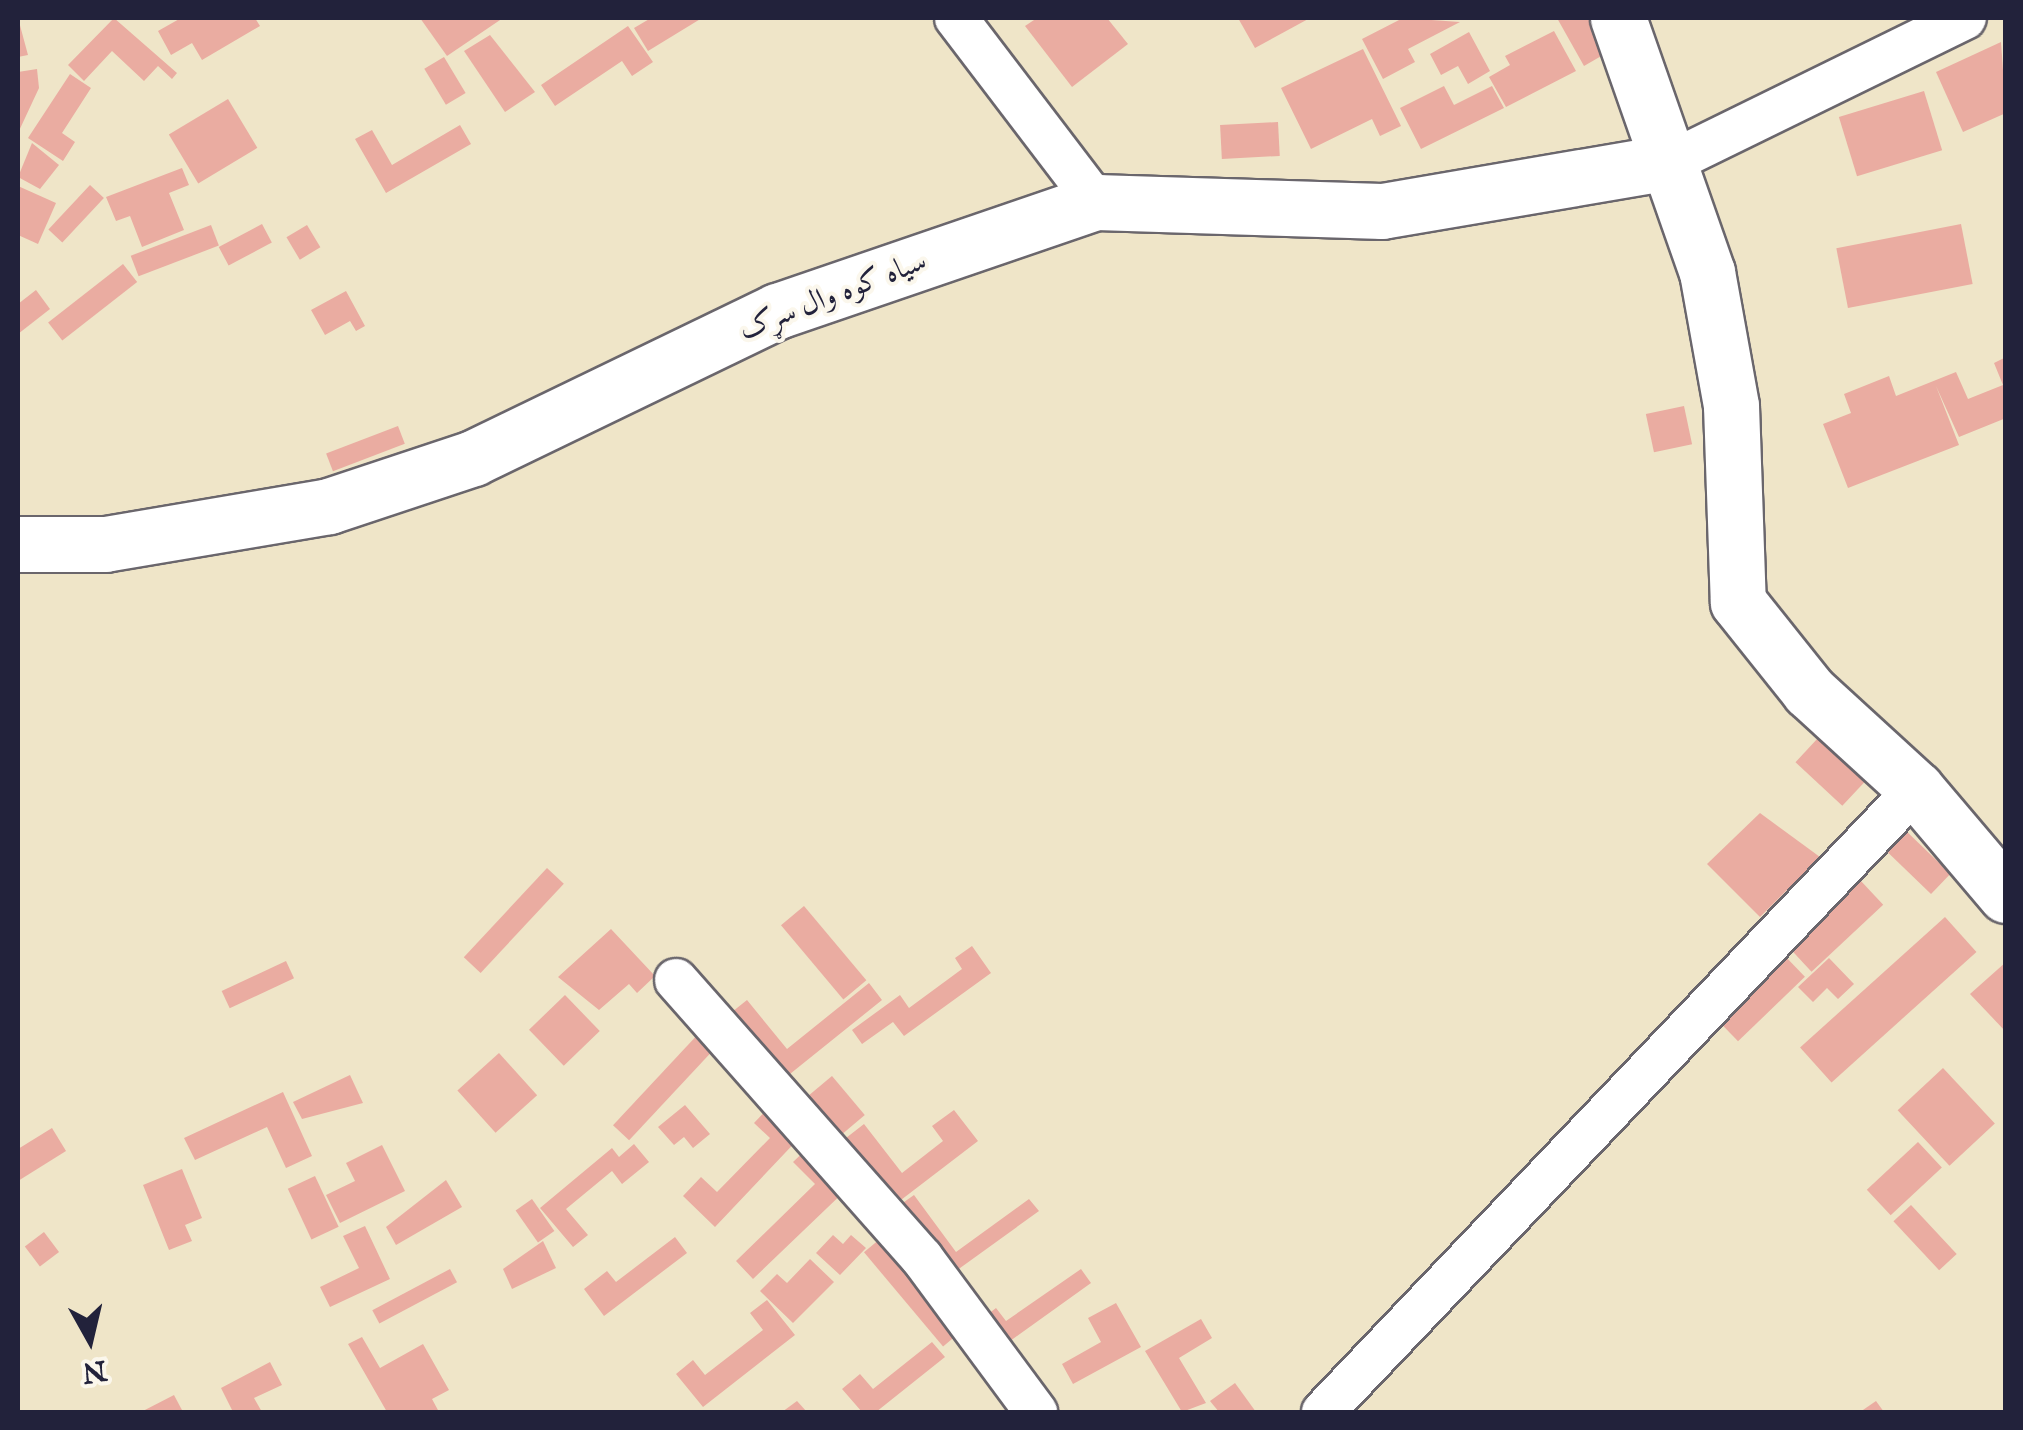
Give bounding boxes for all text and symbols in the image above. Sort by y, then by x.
street label: سیاه کوه وال سړک [734,244,932,348]
north arrow [40,1290,140,1390]
text: N [80,1351,109,1389]

